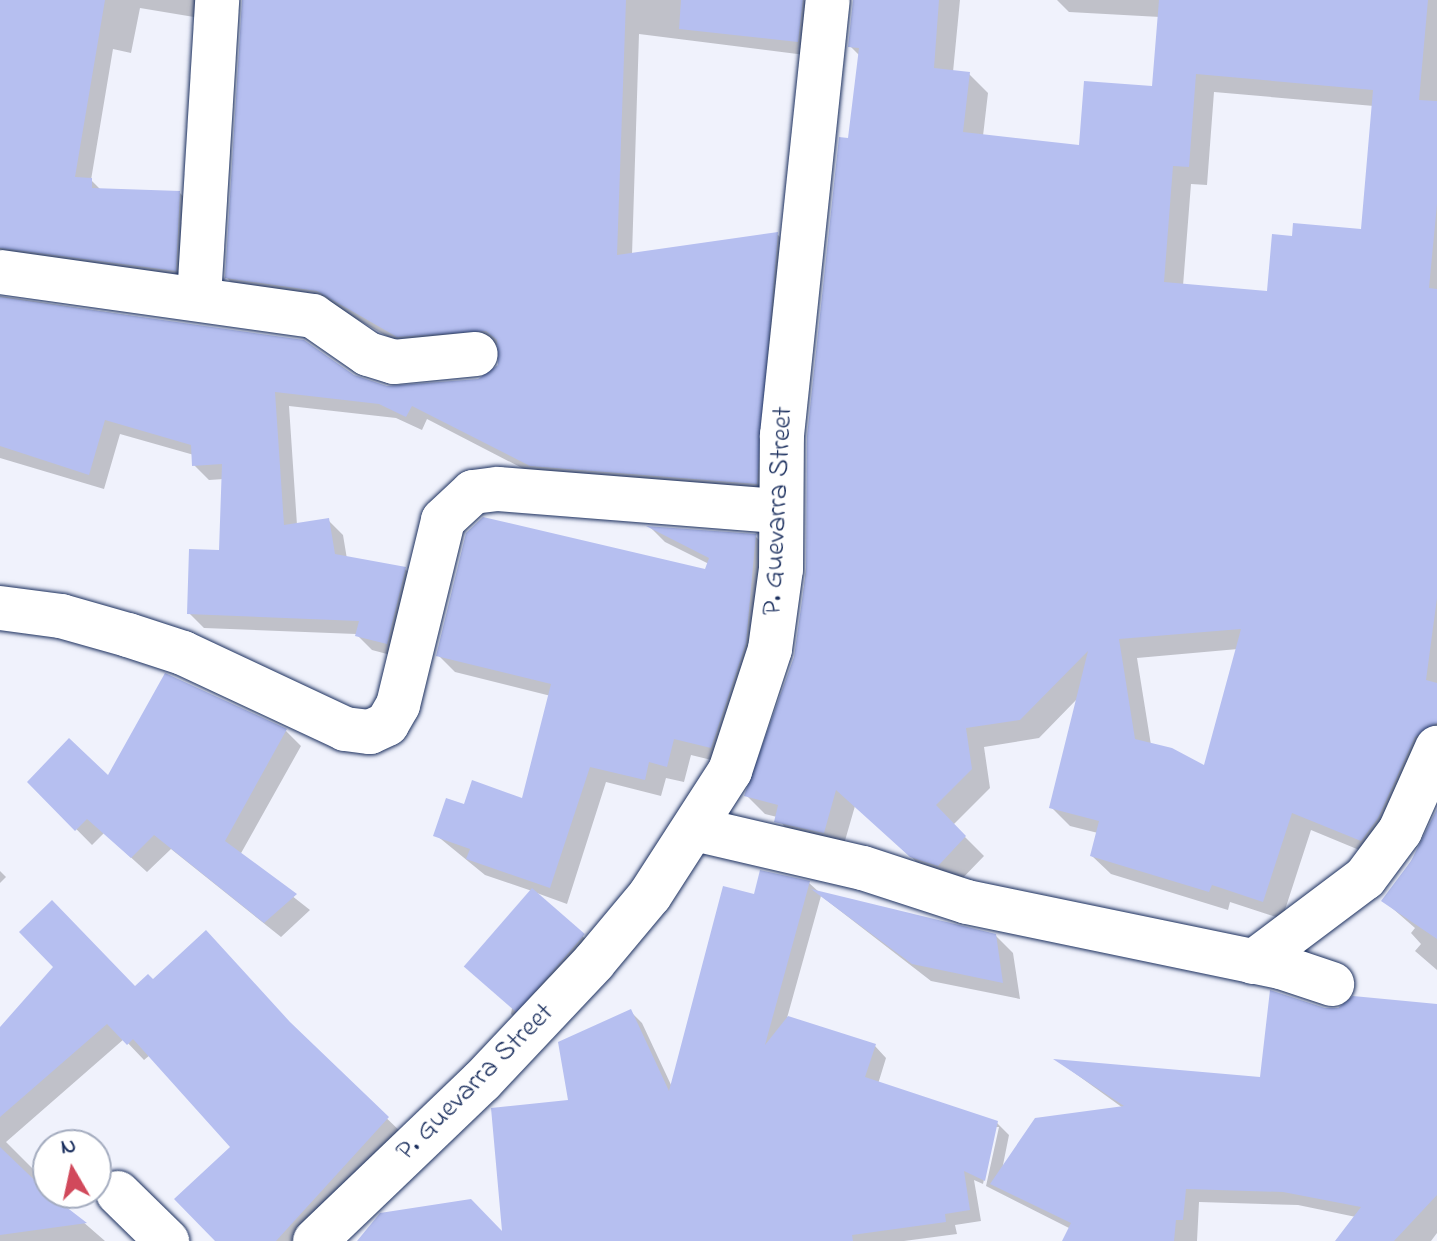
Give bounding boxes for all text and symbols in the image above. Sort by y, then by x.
street label: P. Guevarra Street [757,406,801,616]
street label: P. Guevarra Street [390,997,562,1169]
north arrow [32,1129,112,1209]
text: N [59,1130,78,1164]

